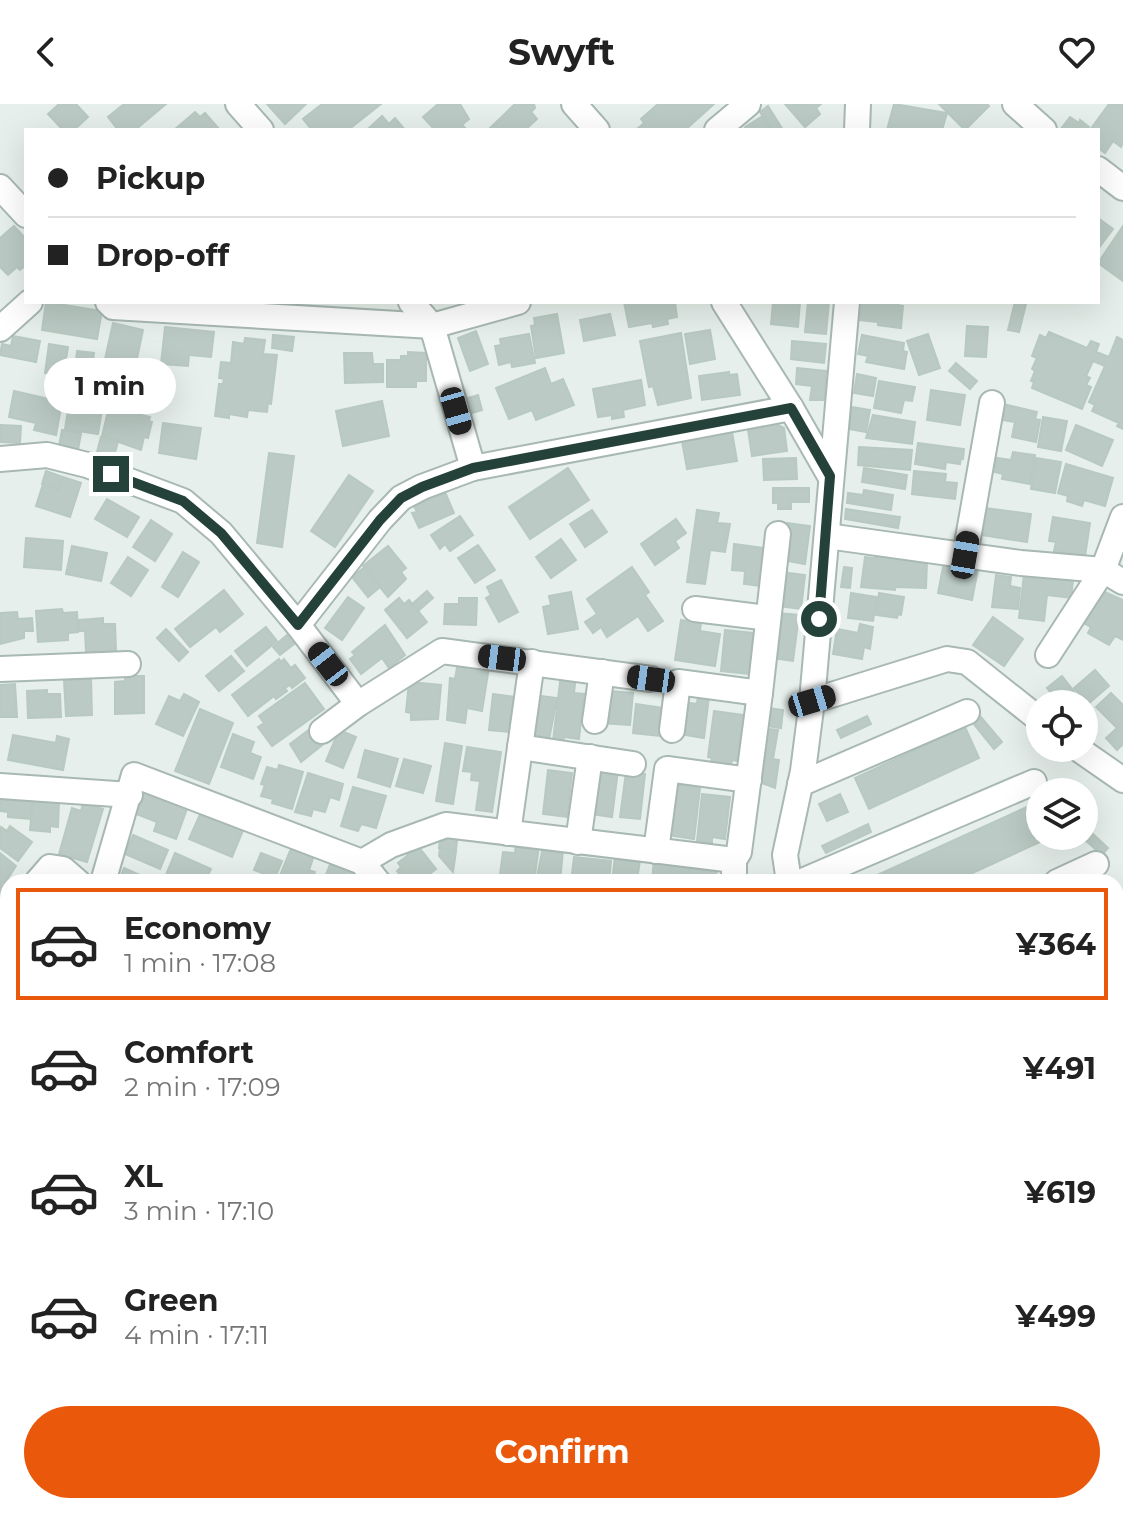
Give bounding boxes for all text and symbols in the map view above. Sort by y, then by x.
icon: back [24,30,68,74]
text: Swyft [508,30,615,74]
icon: heart [1055,30,1099,74]
text: Pickup [96,160,205,197]
text: Drop-off [96,237,229,274]
callout: 1 min [45,358,177,414]
text: 1 min [75,370,145,402]
car [438,385,474,437]
route end [93,456,129,492]
car [949,529,981,581]
route start [801,601,837,637]
car [304,638,352,690]
car [477,643,527,673]
car [626,664,676,694]
car [786,683,838,719]
map controls [1026,690,1098,850]
button: locate [1026,690,1098,762]
button: layers [1026,778,1098,850]
icon: car [28,908,100,980]
text: Economy [124,910,271,947]
text: ¥364 [1016,926,1096,963]
text: 1 min · 17:08 [124,947,276,979]
icon: car [28,1032,100,1104]
text: Comfort [124,1034,254,1071]
text: ¥491 [1023,1050,1096,1087]
text: 2 min · 17:09 [124,1071,281,1103]
icon: car [28,1156,100,1228]
text: XL [124,1158,163,1195]
text: ¥619 [1024,1174,1096,1211]
text: 3 min · 17:10 [124,1195,274,1227]
icon: car [28,1280,100,1352]
text: Green [124,1282,218,1319]
text: ¥499 [1015,1298,1096,1335]
text: 4 min · 17:11 [124,1319,269,1351]
button: Confirm [24,1406,1100,1498]

